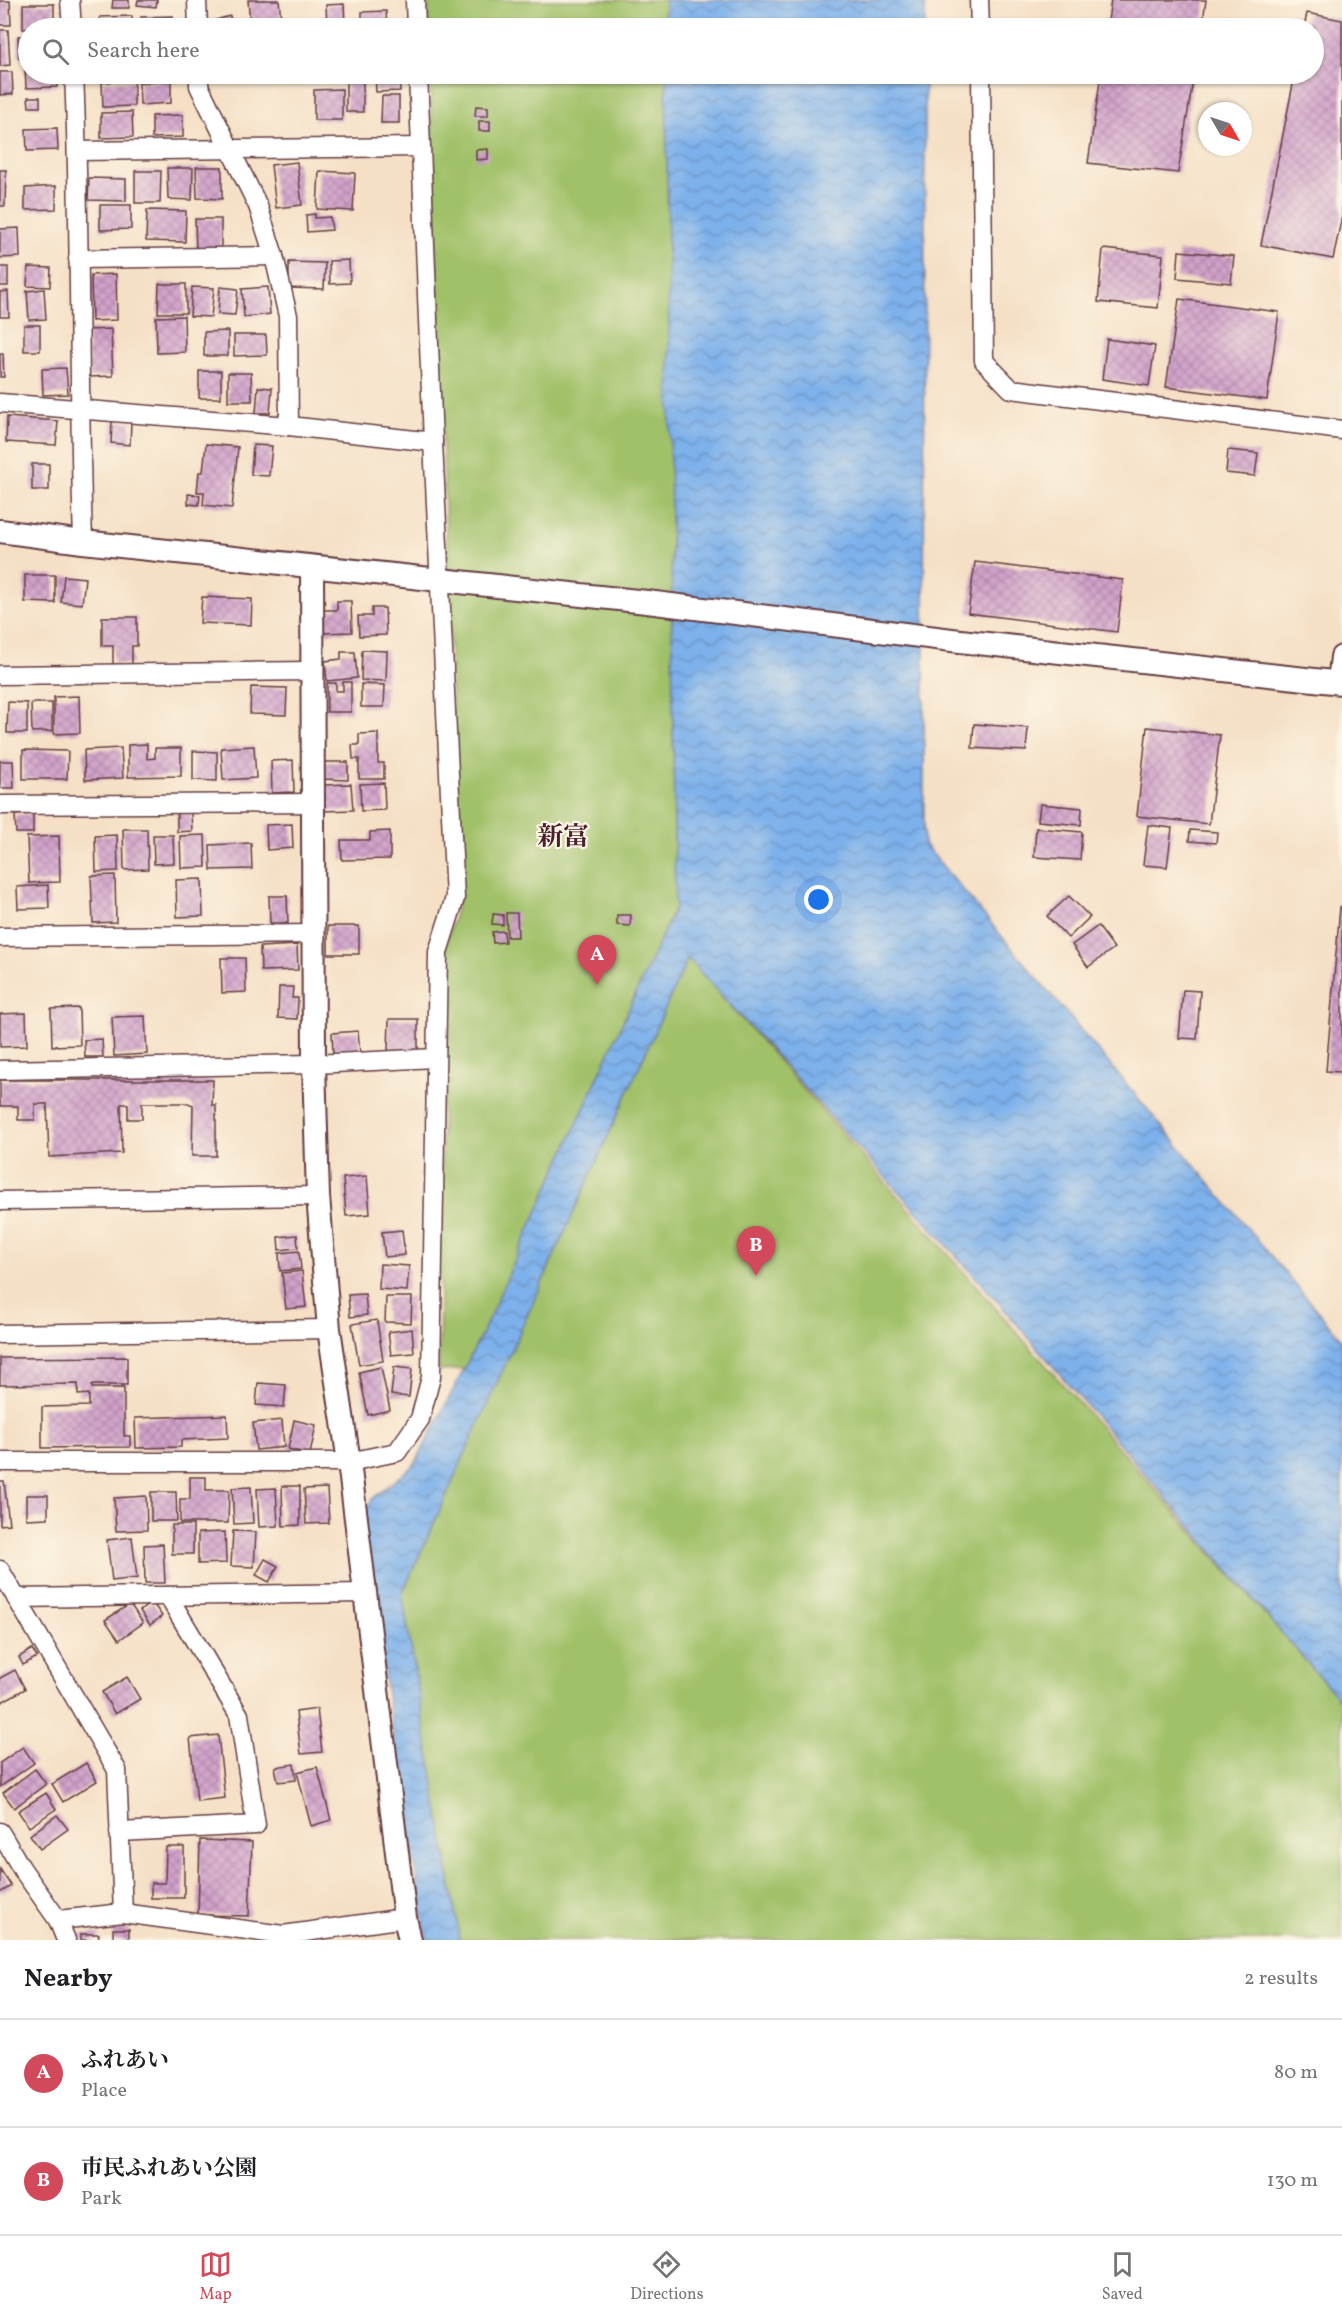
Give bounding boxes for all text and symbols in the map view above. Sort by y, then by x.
search box [18,18,1324,84]
icon: search [39,35,72,68]
text: Search here [87,36,200,67]
north arrow [1198,102,1252,156]
district label: 新富 [537,820,589,856]
your location [804,885,833,914]
pin: A [578,936,616,985]
pin: B [736,1226,776,1276]
text: Nearby [24,1961,113,1997]
text: 2 results [1244,1965,1318,1993]
text: ふれあい [81,2046,169,2077]
text: A [36,2059,51,2087]
text: 80 m [1274,2059,1318,2087]
text: Place [81,2077,127,2105]
text: 市民ふれあい公園 [81,2154,257,2185]
text: B [37,2167,50,2195]
text: 130 m [1267,2167,1318,2195]
text: Park [81,2185,122,2213]
tab: Map [199,2248,232,2306]
tab: Directions [630,2248,704,2306]
tab: Saved [1102,2248,1143,2306]

